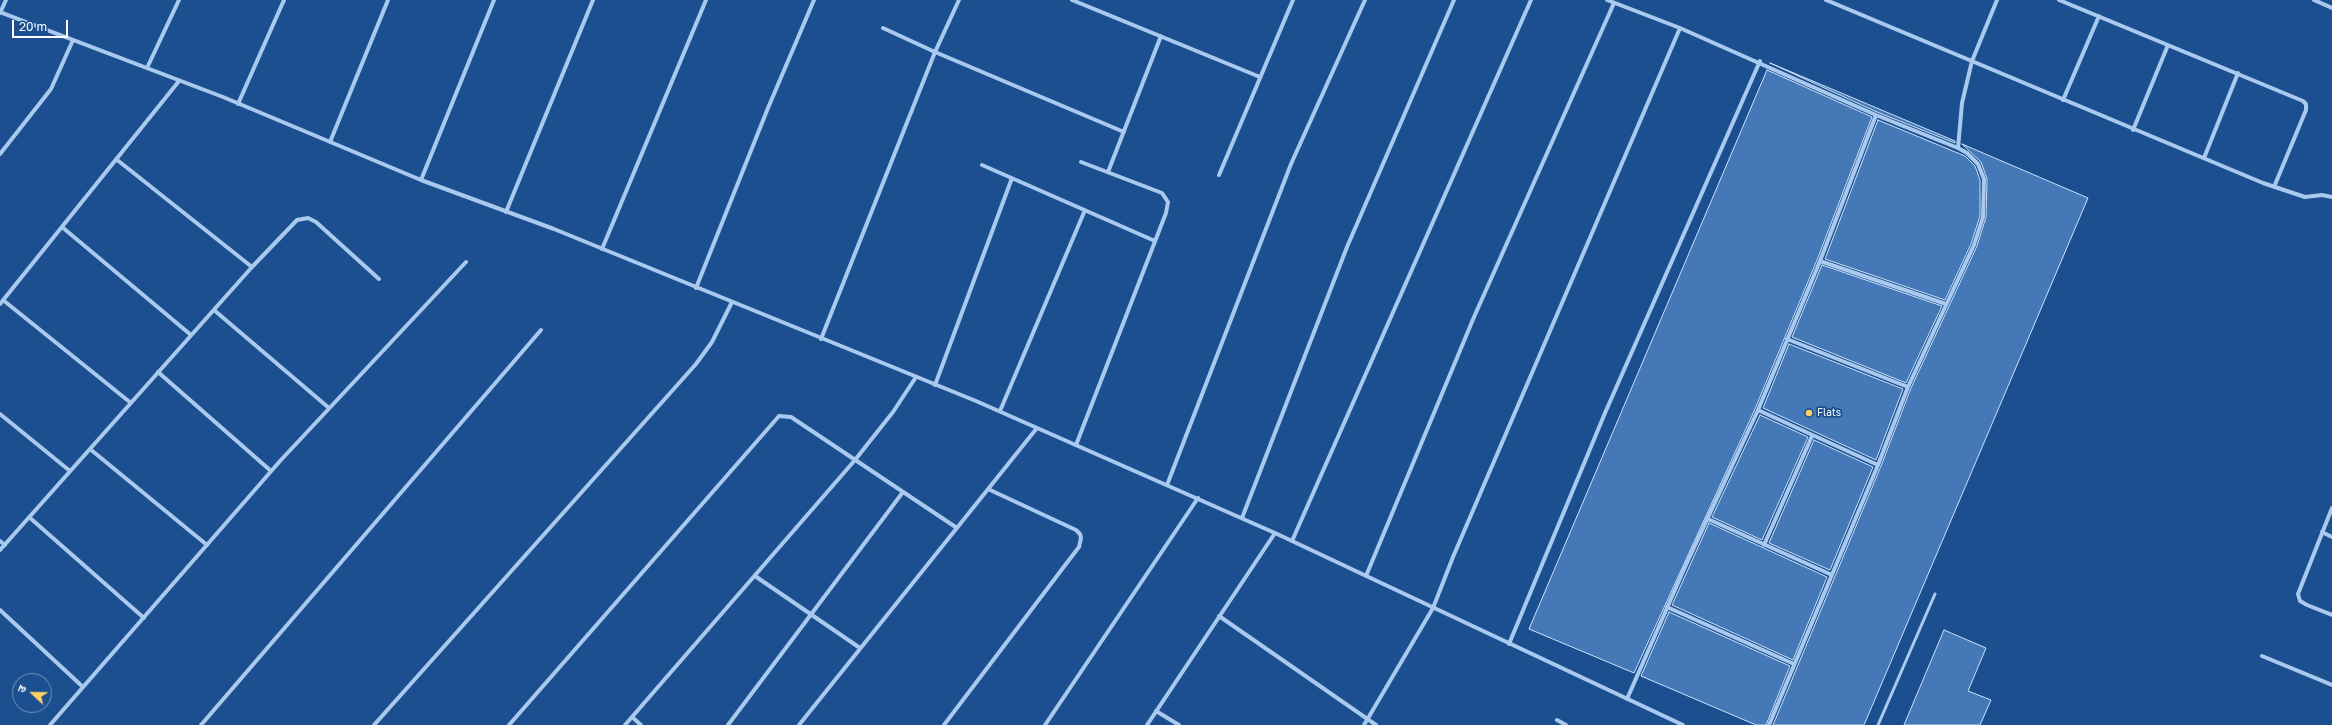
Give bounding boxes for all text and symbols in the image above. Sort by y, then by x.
scale bar [14,12,70,38]
text: 20 m [19,19,47,34]
place label: Flats [1817,407,1841,419]
marker: Flats [1804,408,1814,418]
north arrow [12,673,52,713]
text: उ [14,683,29,694]

